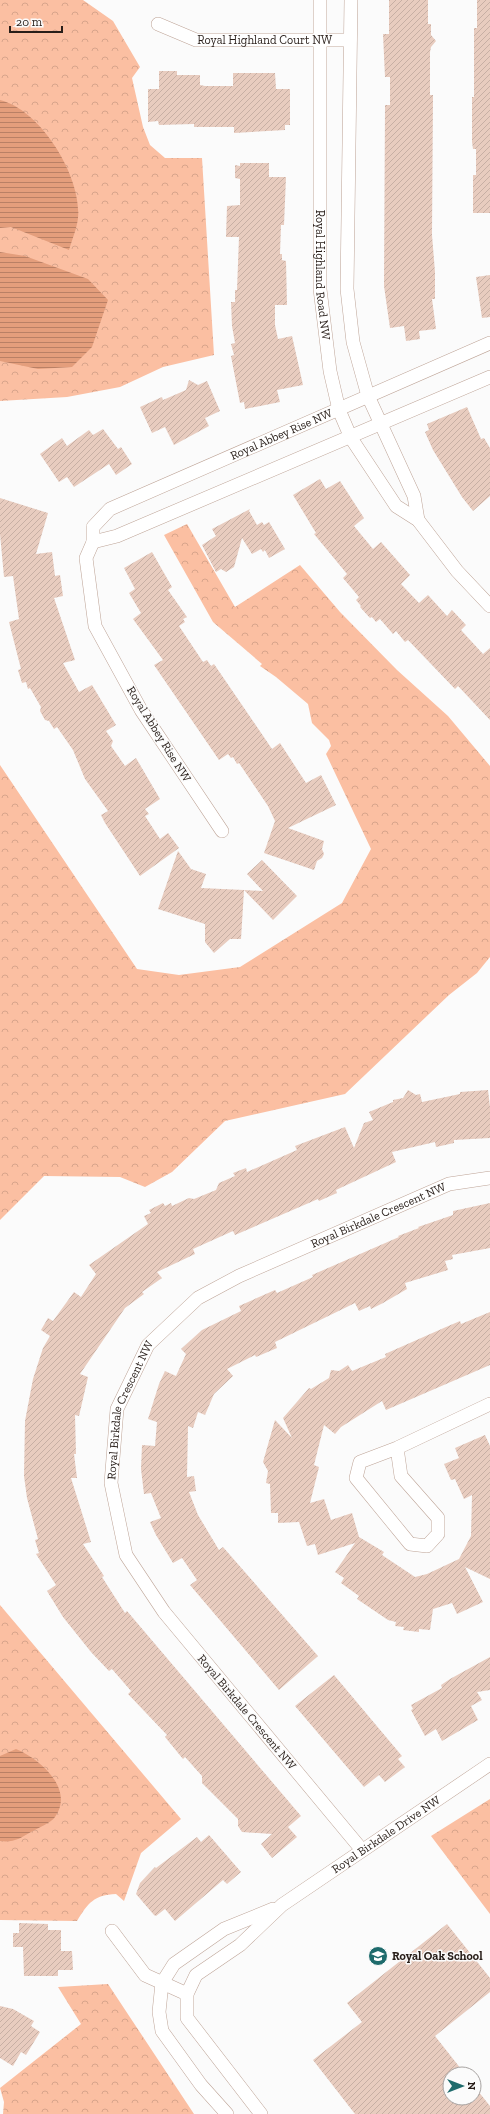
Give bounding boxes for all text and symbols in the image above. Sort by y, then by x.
scale bar [10,8,62,34]
text: 20 m [16,15,43,29]
street label: Royal Highland Court NW [197,33,333,47]
street label: Royal Highland Road NW [313,210,333,342]
street label: Royal Abbey Rise NW [228,405,335,463]
street label: Royal Abbey Rise NW [124,684,194,785]
street label: Royal Birkdale Crescent NW [308,1179,448,1251]
street label: Royal Birkdale Crescent NW [104,1338,156,1480]
street label: Royal Birkdale Crescent NW [195,1652,300,1773]
street label: Royal Birkdale Drive NW [329,1792,443,1876]
school or university icon: Royal Oak School [367,1945,389,1967]
place label: Royal Oak School [392,1949,483,1963]
north arrow [442,2066,482,2106]
text: N [465,2082,478,2091]

